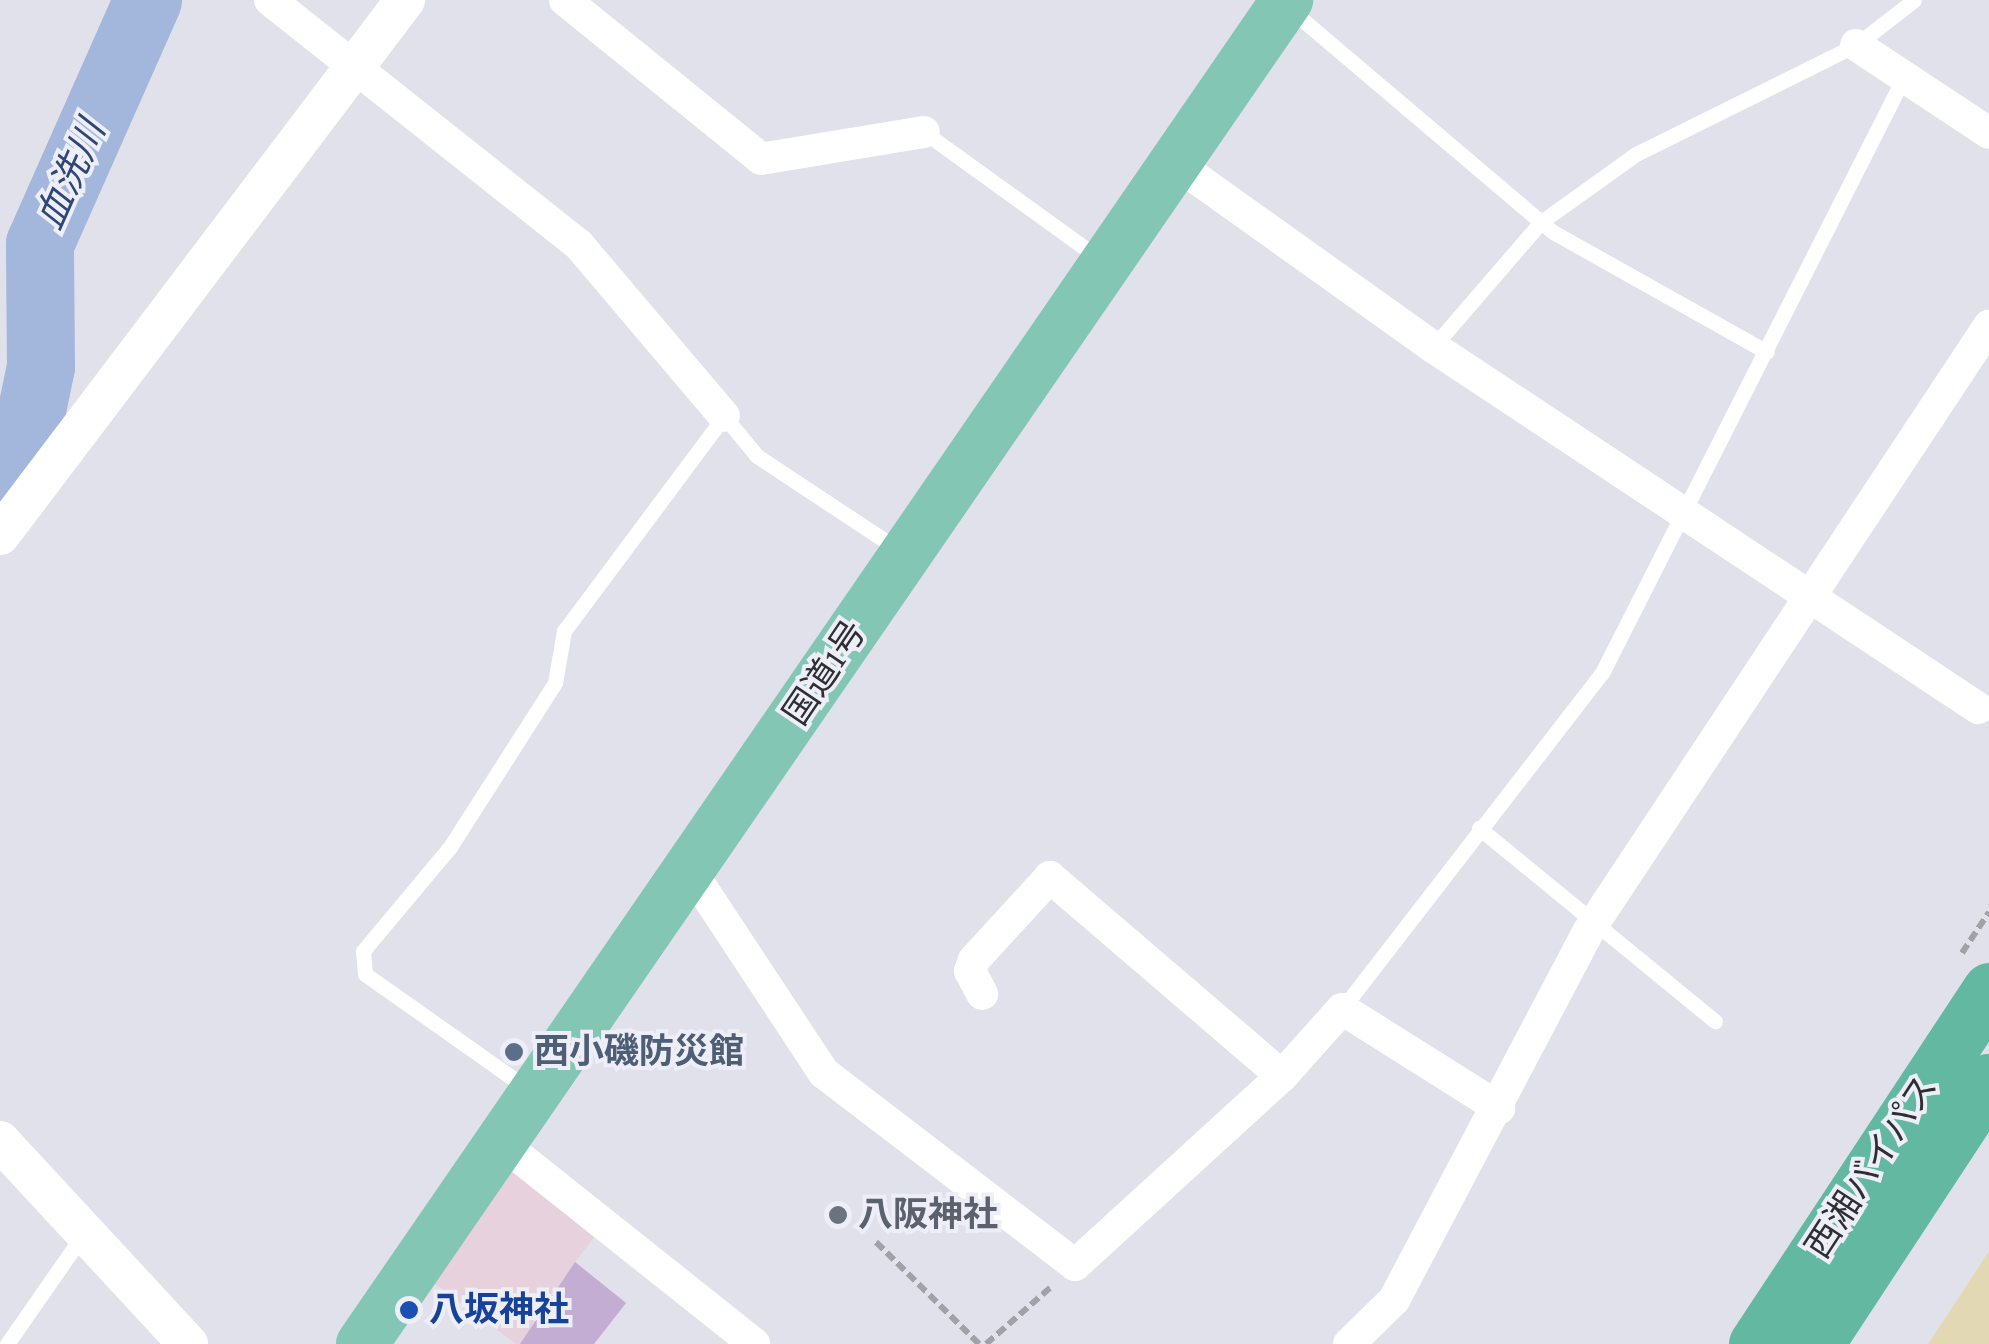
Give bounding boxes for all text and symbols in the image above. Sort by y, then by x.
water label: 血洗川 [27,114,115,236]
street label: 国道1号 [775,613,875,733]
place label: 西小磯防災館 [534,1031,744,1073]
marker: 西小磯防災館 [503,1041,525,1063]
street label: 西湘バイパス [1797,1068,1947,1266]
place label: 八阪神社 [858,1194,998,1236]
marker: 八阪神社 [827,1204,849,1226]
place label: 八坂神社 [429,1289,569,1331]
marker: 八坂神社 [398,1299,420,1321]

